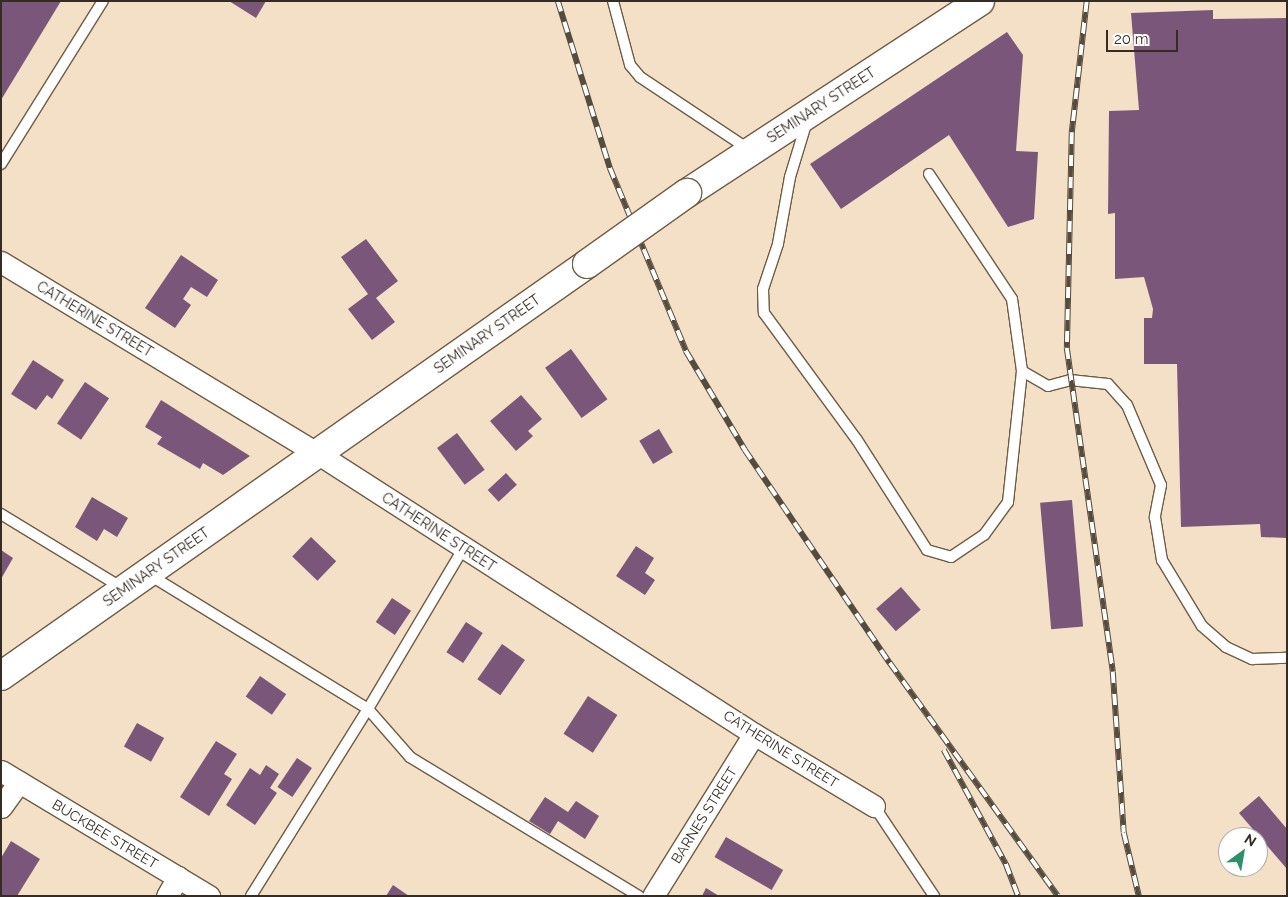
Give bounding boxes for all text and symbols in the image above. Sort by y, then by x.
scale bar [1108,20,1180,52]
text: 20 m [1114,30,1149,48]
street label: SEMINARY STREET [763,64,879,146]
street label: CATHERINE STREET [34,278,156,360]
street label: SEMINARY STREET [430,291,544,377]
street label: CATHERINE STREET [379,489,499,575]
street label: SEMINARY STREET [99,524,213,610]
street label: CATHERINE STREET [720,707,842,791]
street label: BARNES STREET [668,764,740,866]
street label: BUCKBEE STREET [49,796,161,872]
north arrow [1218,827,1268,877]
text: N [1242,831,1259,850]

